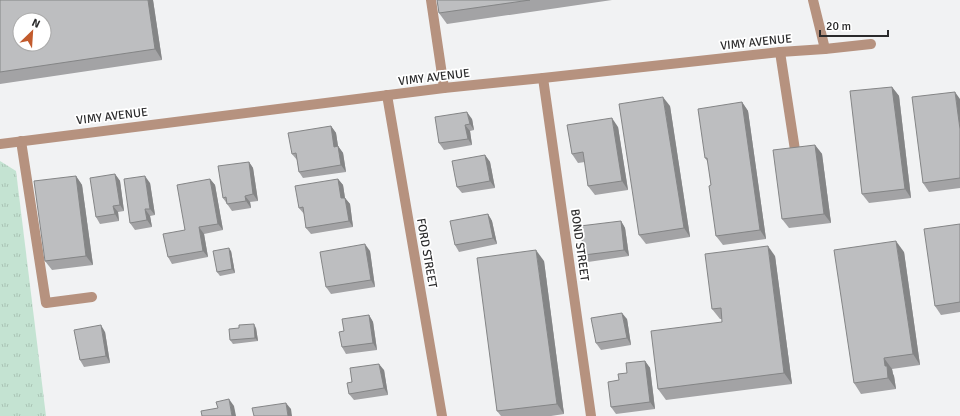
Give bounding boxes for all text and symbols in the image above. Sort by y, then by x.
north arrow [12,12,52,52]
scale bar [820,12,888,38]
text: N [30,16,42,31]
text: 20 m [826,19,851,34]
street label: VIMY AVENUE [720,31,793,54]
street label: VIMY AVENUE [397,66,471,89]
street label: VIMY AVENUE [75,105,149,128]
street label: BOND STREET [567,208,592,282]
street label: FORD STREET [413,217,440,289]

